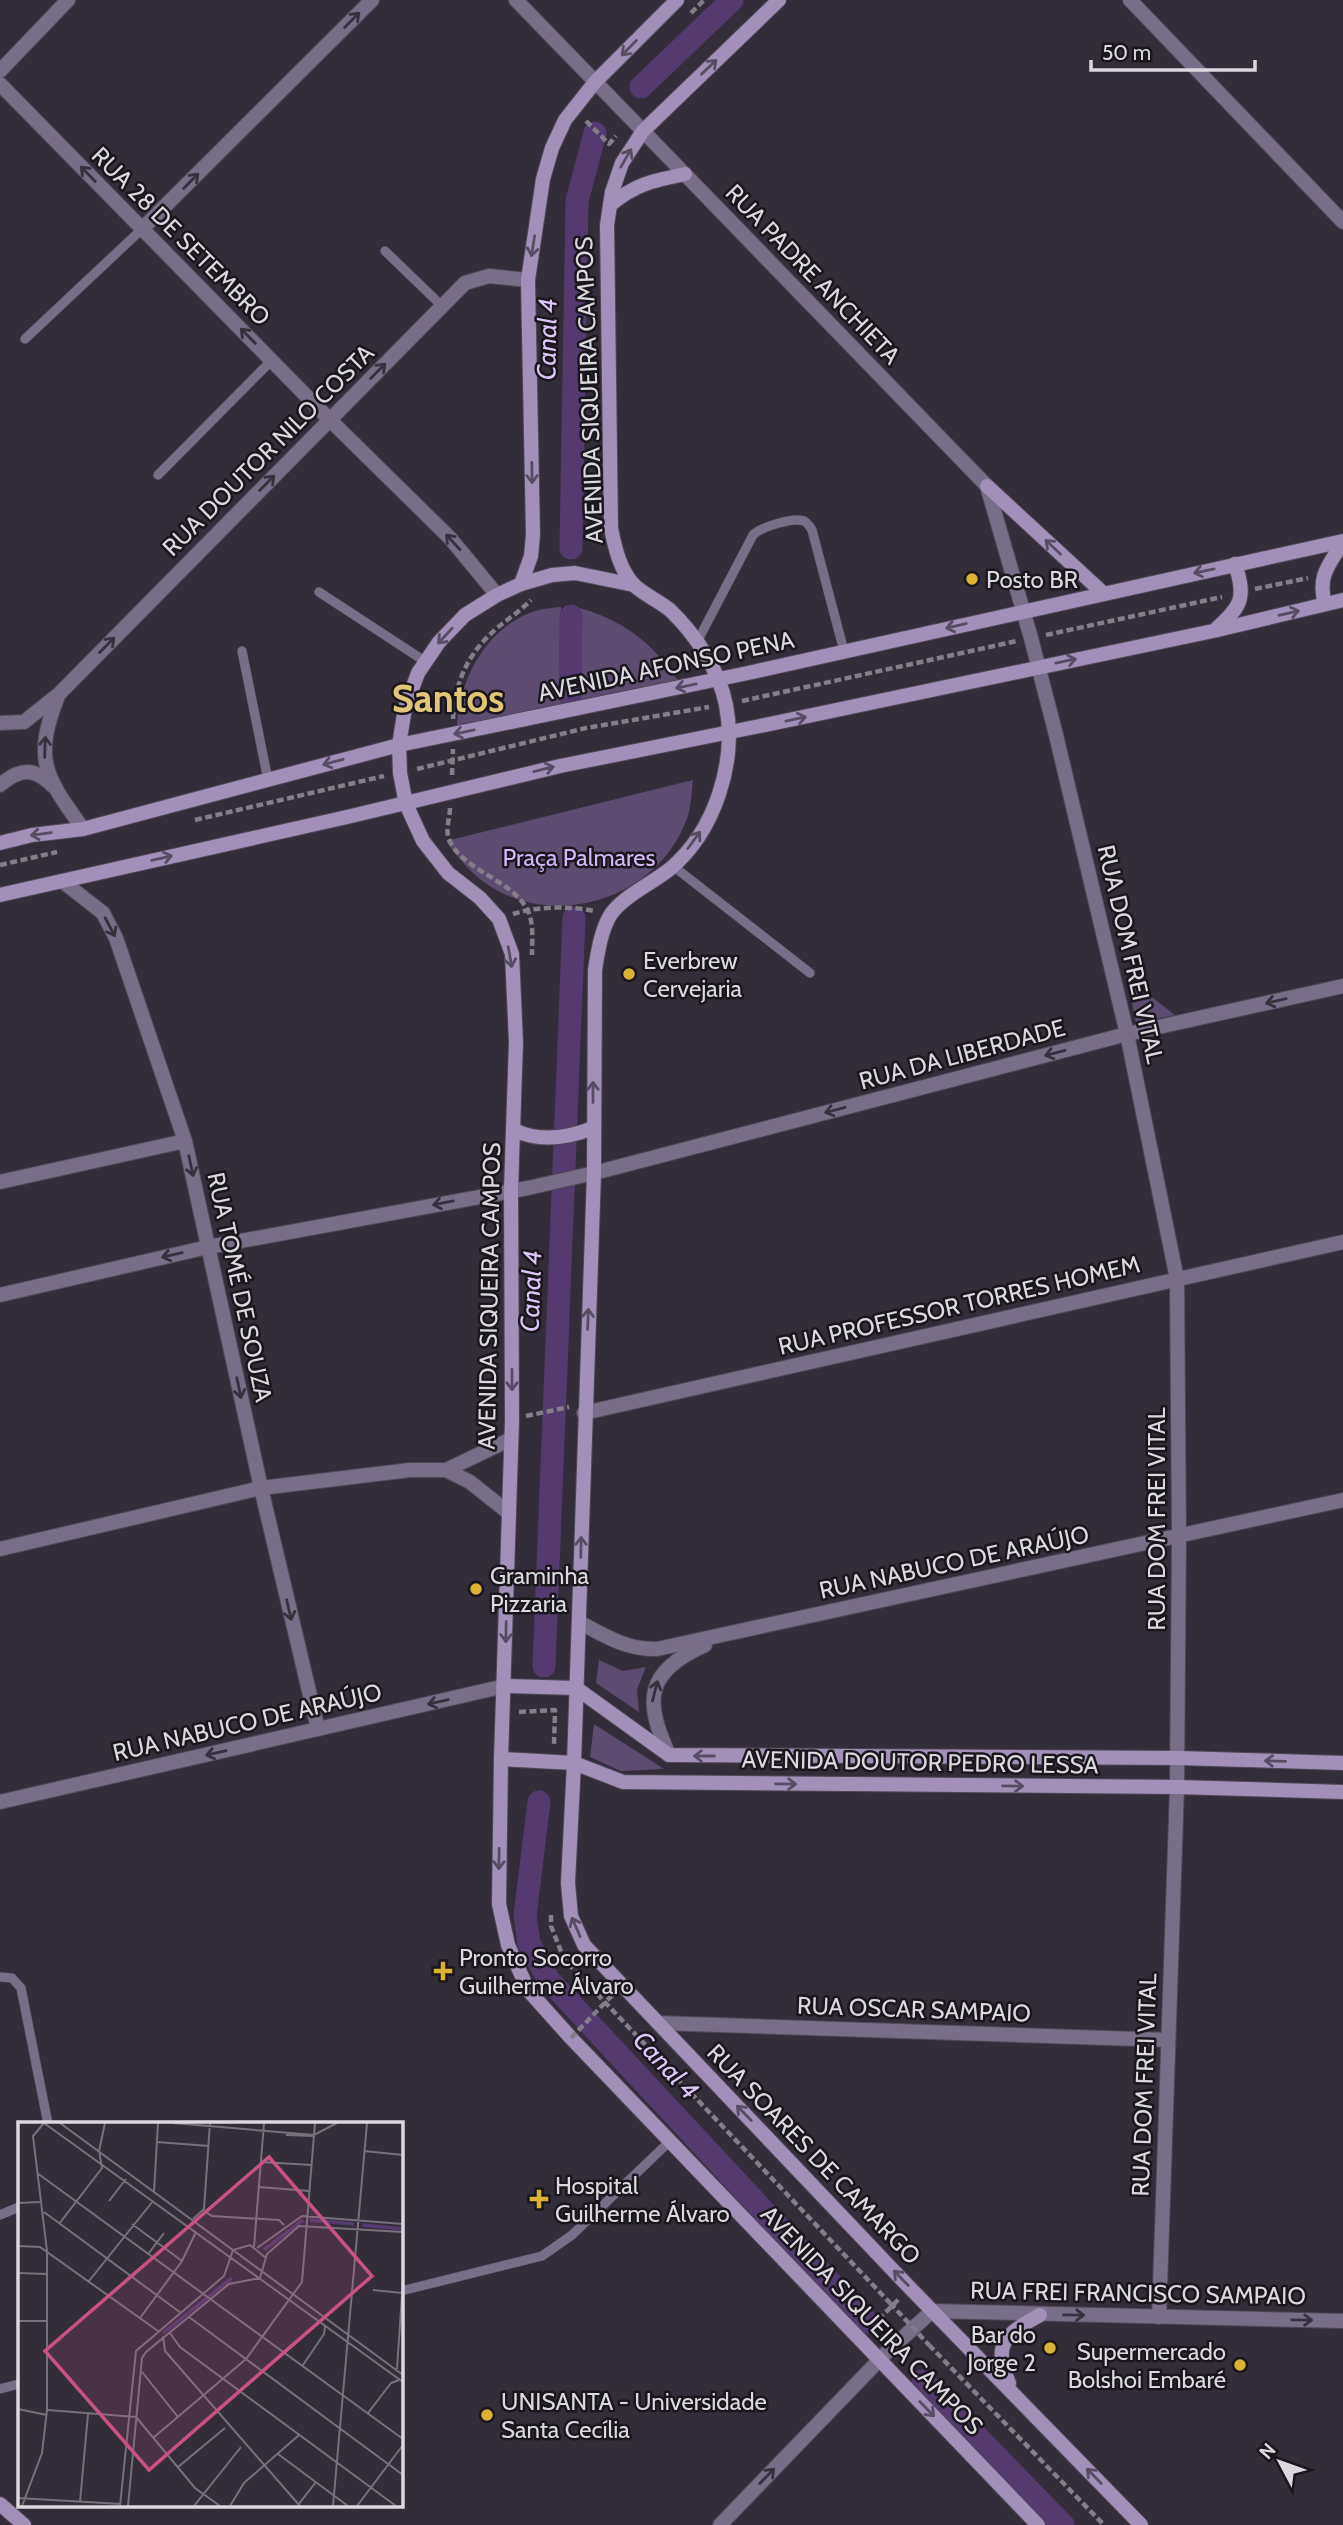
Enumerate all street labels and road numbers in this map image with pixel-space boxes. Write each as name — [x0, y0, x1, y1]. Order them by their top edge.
street label: RUA 28 DE SETEMBRO — [86, 141, 276, 331]
street label: RUA PADRE ANCHIETA — [720, 178, 907, 370]
street label: AVENIDA SIQUEIRA CAMPOS — [569, 236, 609, 544]
street label: RUA DOUTOR NILO COSTA — [156, 338, 380, 562]
street label: AVENIDA AFONSO PENA — [535, 625, 797, 707]
street label: RUA DOM FREI VITAL — [1092, 842, 1170, 1066]
street label: RUA DA LIBERDADE — [856, 1013, 1068, 1095]
street label: AVENIDA SIQUEIRA CAMPOS — [472, 1142, 506, 1450]
street label: RUA TOMÉ DE SOUZA — [201, 1169, 279, 1405]
street label: RUA PROFESSOR TORRES HOMEM — [775, 1249, 1143, 1361]
street label: RUA DOM FREI VITAL — [1142, 1407, 1171, 1631]
street label: RUA NABUCO DE ARAÚJO — [816, 1519, 1092, 1605]
street label: RUA NABUCO DE ARAÚJO — [110, 1677, 384, 1767]
street label: AVENIDA DOUTOR PEDRO LESSA — [741, 1744, 1099, 1780]
street label: RUA DOM FREI VITAL — [1126, 1973, 1162, 2197]
street label: RUA OSCAR SAMPAIO — [797, 1990, 1031, 2028]
street label: RUA SOARES DE CAMARGO — [701, 2038, 927, 2270]
street label: AVENIDA SIQUEIRA CAMPOS — [755, 2199, 989, 2441]
street label: RUA FREI FRANCISCO SAMPAIO — [970, 2276, 1306, 2310]

